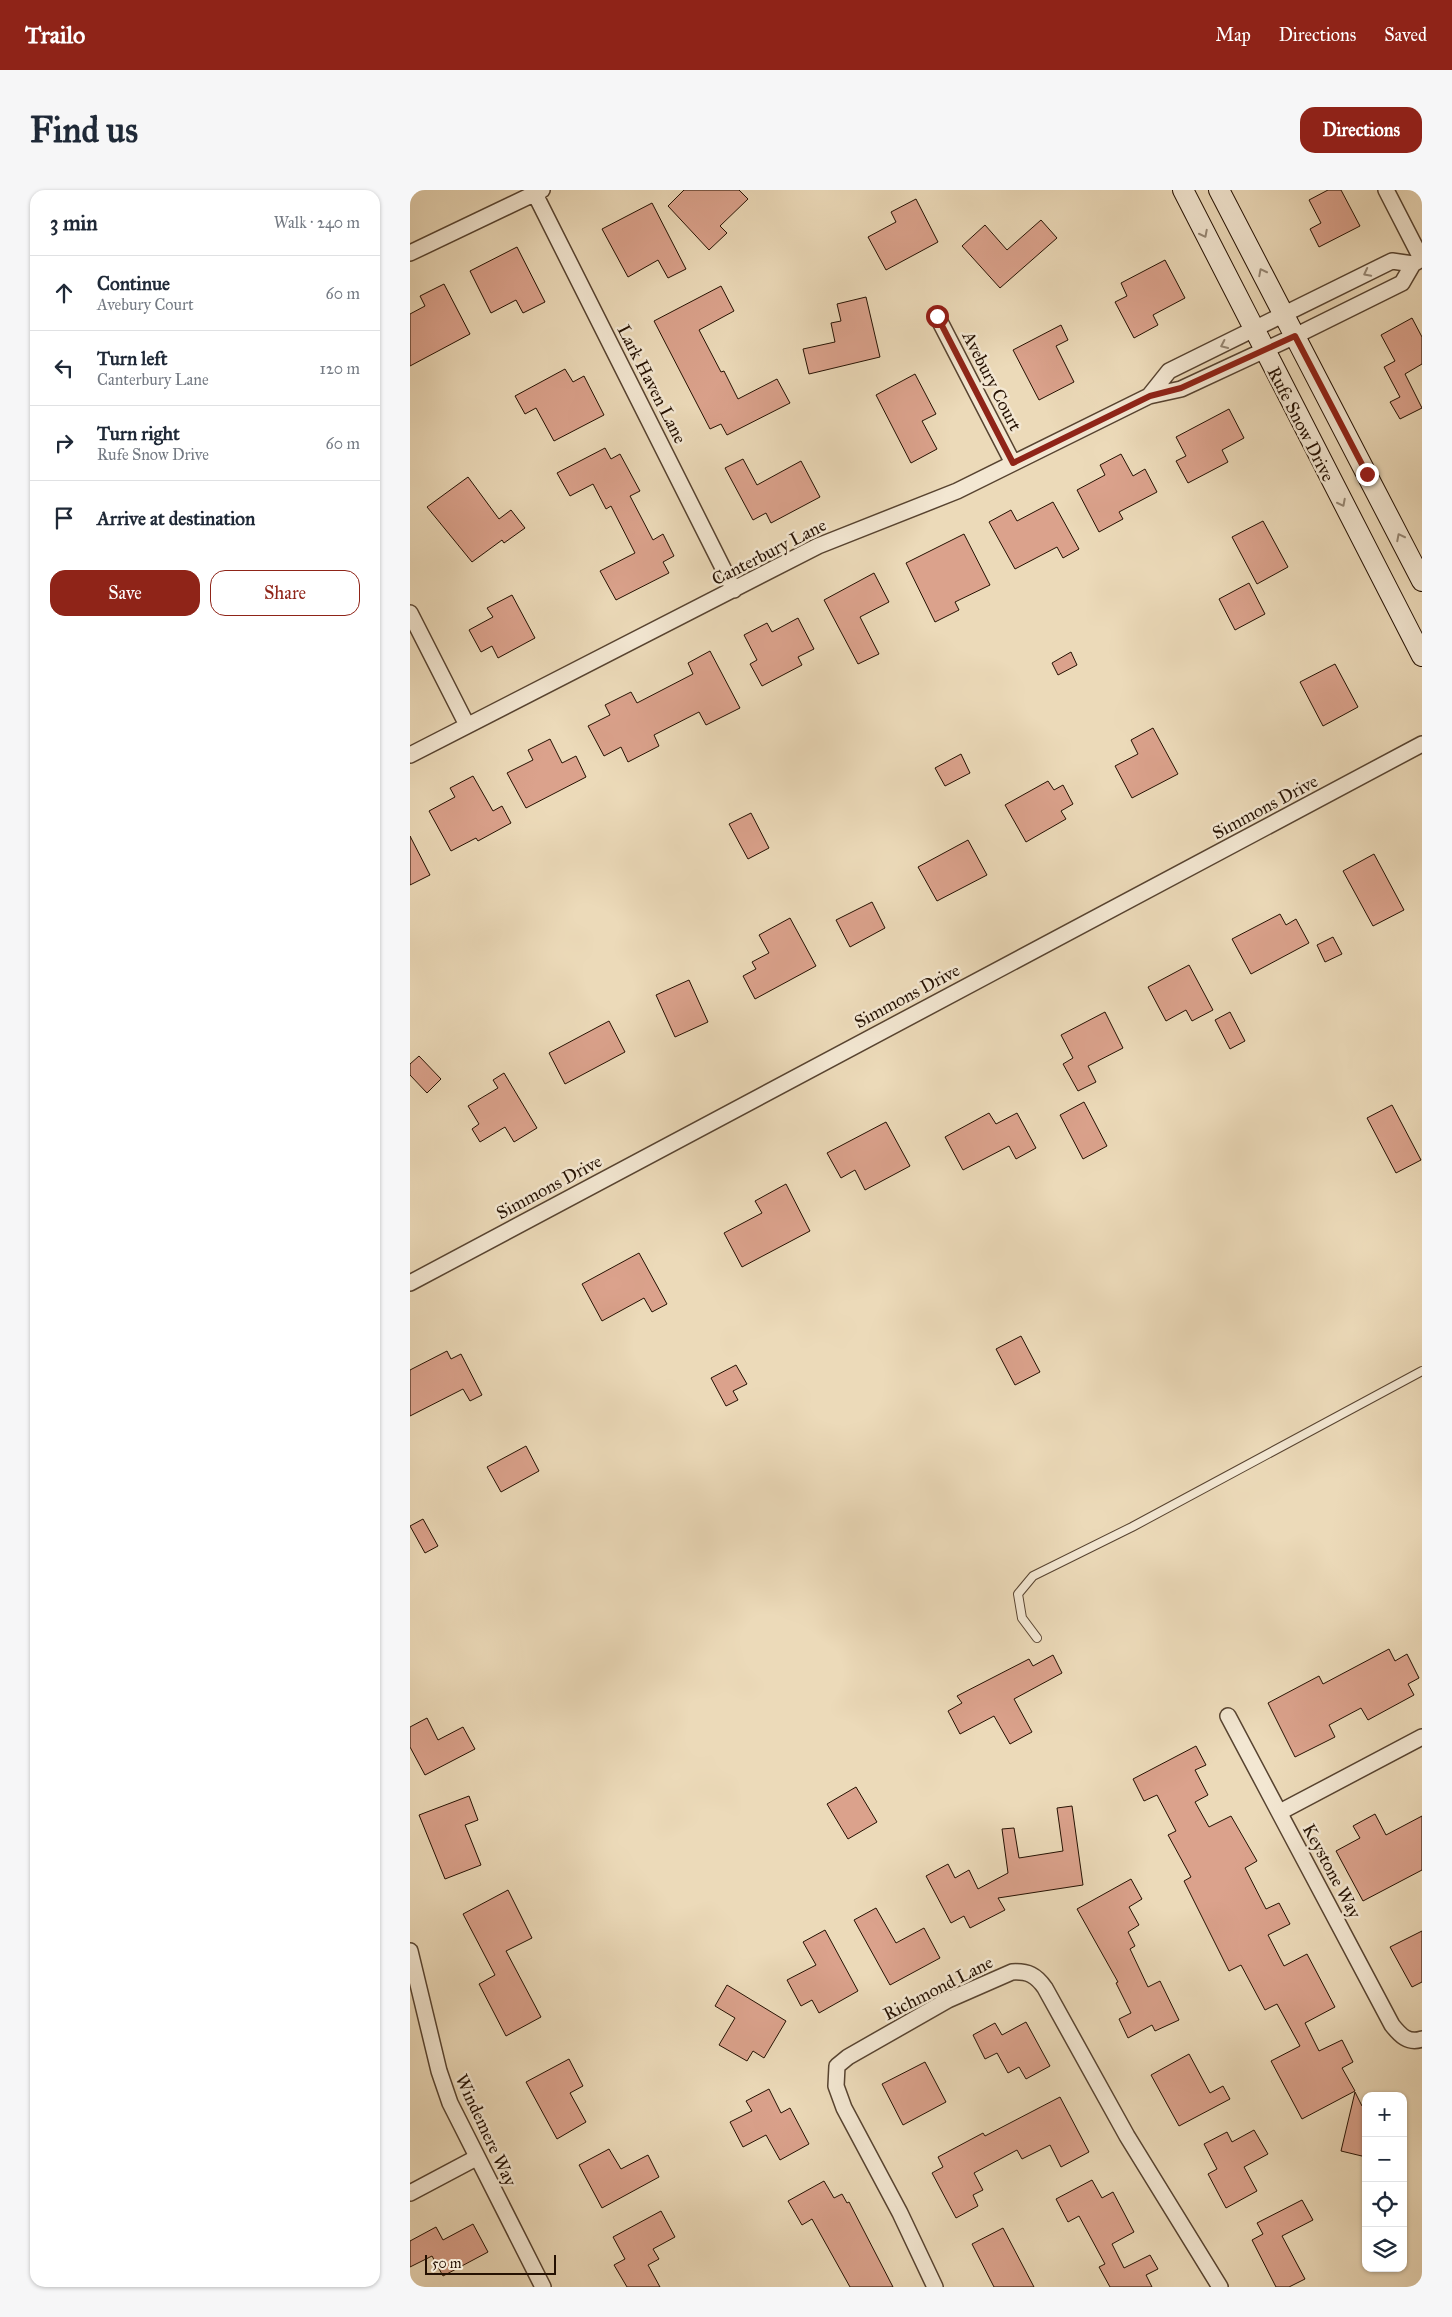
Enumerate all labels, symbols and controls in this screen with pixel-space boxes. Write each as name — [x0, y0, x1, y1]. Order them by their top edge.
text: Trailo — [25, 20, 85, 50]
text: Map — [1215, 24, 1251, 46]
text: Directions — [1279, 24, 1356, 46]
text: Saved — [1384, 24, 1427, 46]
button: Directions — [1300, 107, 1422, 153]
text: Find us — [30, 109, 138, 152]
text: 3 min — [50, 210, 98, 236]
text: Walk · 240 m — [274, 213, 360, 232]
one-way arrow — [1198, 228, 1208, 237]
one-way arrow — [1363, 267, 1372, 277]
one-way arrow — [1258, 268, 1268, 277]
text: Continue — [97, 272, 170, 295]
icon: ahead — [50, 279, 78, 307]
text: 60 m — [326, 284, 360, 303]
text: Avebury Court — [97, 295, 194, 314]
route start — [926, 305, 949, 328]
street label: Lark Haven Lane — [613, 321, 691, 447]
street label: Avebury Court — [957, 327, 1027, 435]
one-way arrow — [1220, 338, 1229, 349]
text: Turn left — [97, 347, 167, 370]
icon: left — [50, 354, 78, 382]
text: 120 m — [320, 359, 360, 378]
street label: Rufe Snow Drive — [1263, 363, 1339, 485]
text: Canterbury Lane — [97, 370, 209, 389]
text: Turn right — [97, 422, 180, 445]
icon: right — [50, 429, 78, 457]
text: 60 m — [326, 434, 360, 453]
text: Rufe Snow Drive — [97, 445, 209, 464]
route end — [1356, 463, 1379, 486]
one-way arrow — [1336, 497, 1346, 506]
icon: arrive — [50, 504, 78, 532]
text: Arrive at destination — [97, 507, 255, 530]
street label: Canterbury Lane — [708, 514, 830, 590]
one-way arrow — [1396, 534, 1406, 543]
button: Save — [50, 570, 200, 616]
button: Share — [210, 570, 360, 616]
street label: Simmons Drive — [1208, 770, 1322, 844]
street label: Simmons Drive — [850, 959, 964, 1033]
street label: Simmons Drive — [492, 1150, 606, 1224]
street label: Keystone Way — [1298, 1820, 1366, 1922]
street label: Richmond Lane — [879, 1951, 997, 2025]
street label: Windemere Way — [450, 2071, 522, 2190]
map controls — [1362, 2092, 1407, 2272]
button: + — [1362, 2092, 1407, 2137]
button: − — [1362, 2137, 1407, 2182]
button: locate — [1362, 2182, 1407, 2227]
button: layers — [1362, 2227, 1407, 2272]
scale bar — [425, 2252, 556, 2275]
text: 50 m — [432, 2255, 461, 2272]

